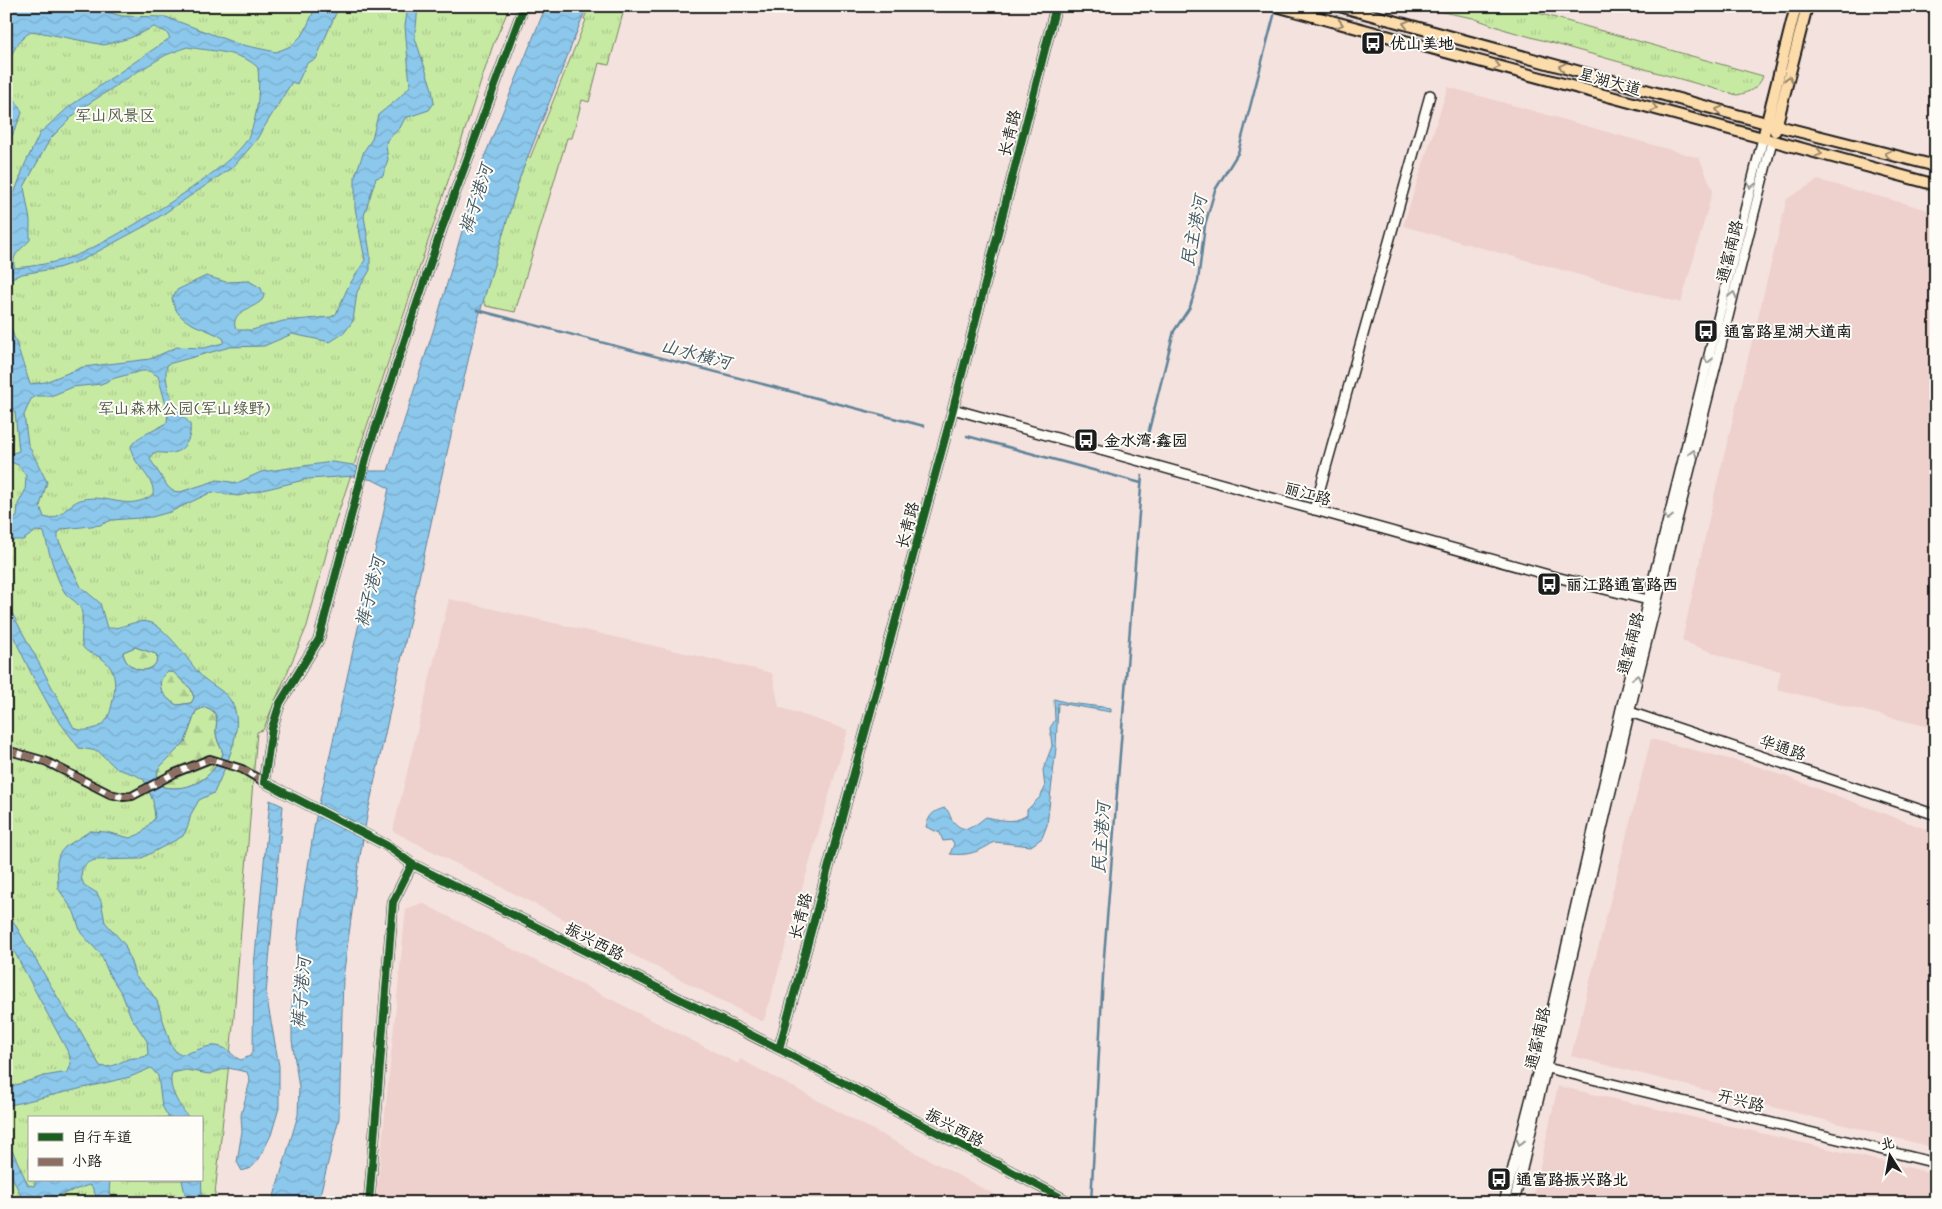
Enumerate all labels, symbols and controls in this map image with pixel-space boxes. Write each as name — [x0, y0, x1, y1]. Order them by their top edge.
one-way arrow — [1335, 18, 1343, 28]
one-way arrow — [1401, 19, 1410, 30]
bus stop icon: 优山美地 — [1360, 30, 1386, 56]
place label: 优山美地 — [1390, 34, 1454, 55]
one-way arrow — [1492, 60, 1501, 71]
one-way arrow — [1559, 62, 1567, 72]
street label: 星湖大道 — [1576, 64, 1643, 101]
one-way arrow — [1783, 75, 1794, 84]
one-way arrow — [1649, 103, 1657, 113]
park label: 军山风景区 — [75, 106, 155, 127]
one-way arrow — [1715, 106, 1723, 116]
street label: 长青路 — [994, 108, 1026, 159]
one-way arrow — [1815, 147, 1824, 158]
one-way arrow — [1884, 149, 1893, 160]
water label: 裤子港河 — [454, 159, 500, 237]
one-way arrow — [1746, 181, 1757, 190]
water label: 民主港河 — [1176, 191, 1214, 269]
street label: 通富南路 — [1713, 218, 1748, 285]
one-way arrow — [1727, 291, 1738, 300]
bus stop icon: 通富路星湖大道南 — [1693, 318, 1719, 344]
place label: 通富路星湖大道南 — [1724, 322, 1852, 343]
water label: 山水横河 — [658, 334, 737, 377]
one-way arrow — [1703, 355, 1714, 364]
park label: 军山森林公园(军山绿野) — [98, 399, 271, 420]
bus stop icon: 金水湾·鑫园 — [1073, 427, 1099, 453]
place label: 金水湾·鑫园 — [1104, 431, 1188, 452]
one-way arrow — [1688, 450, 1698, 458]
street label: 丽江路 — [1282, 478, 1334, 511]
street label: 长青路 — [892, 499, 925, 551]
one-way arrow — [1663, 513, 1674, 522]
water label: 裤子港河 — [351, 551, 392, 630]
bus stop icon: 丽江路通富路西 — [1536, 571, 1562, 597]
place label: 丽江路通富路西 — [1566, 575, 1678, 596]
street label: 通富南路 — [1614, 610, 1649, 677]
one-way arrow — [1631, 674, 1642, 683]
street label: 华通路 — [1756, 731, 1809, 766]
water label: 民主港河 — [1088, 798, 1117, 875]
street label: 长青路 — [785, 890, 818, 942]
street label: 振兴西路 — [561, 918, 628, 966]
water label: 裤子港河 — [287, 953, 317, 1030]
street label: 通富南路 — [1521, 1005, 1556, 1072]
street label: 开兴路 — [1715, 1085, 1766, 1117]
street label: 振兴西路 — [921, 1104, 987, 1153]
legend — [28, 1116, 202, 1182]
text: 自行车道 — [72, 1128, 132, 1148]
north arrow — [1864, 1132, 1914, 1182]
text: 北 — [1879, 1134, 1896, 1154]
one-way arrow — [1515, 1137, 1525, 1145]
text: 小路 — [72, 1152, 102, 1172]
bus stop icon: 通富路振兴路北 — [1486, 1166, 1512, 1192]
place label: 通富路振兴路北 — [1516, 1170, 1628, 1191]

